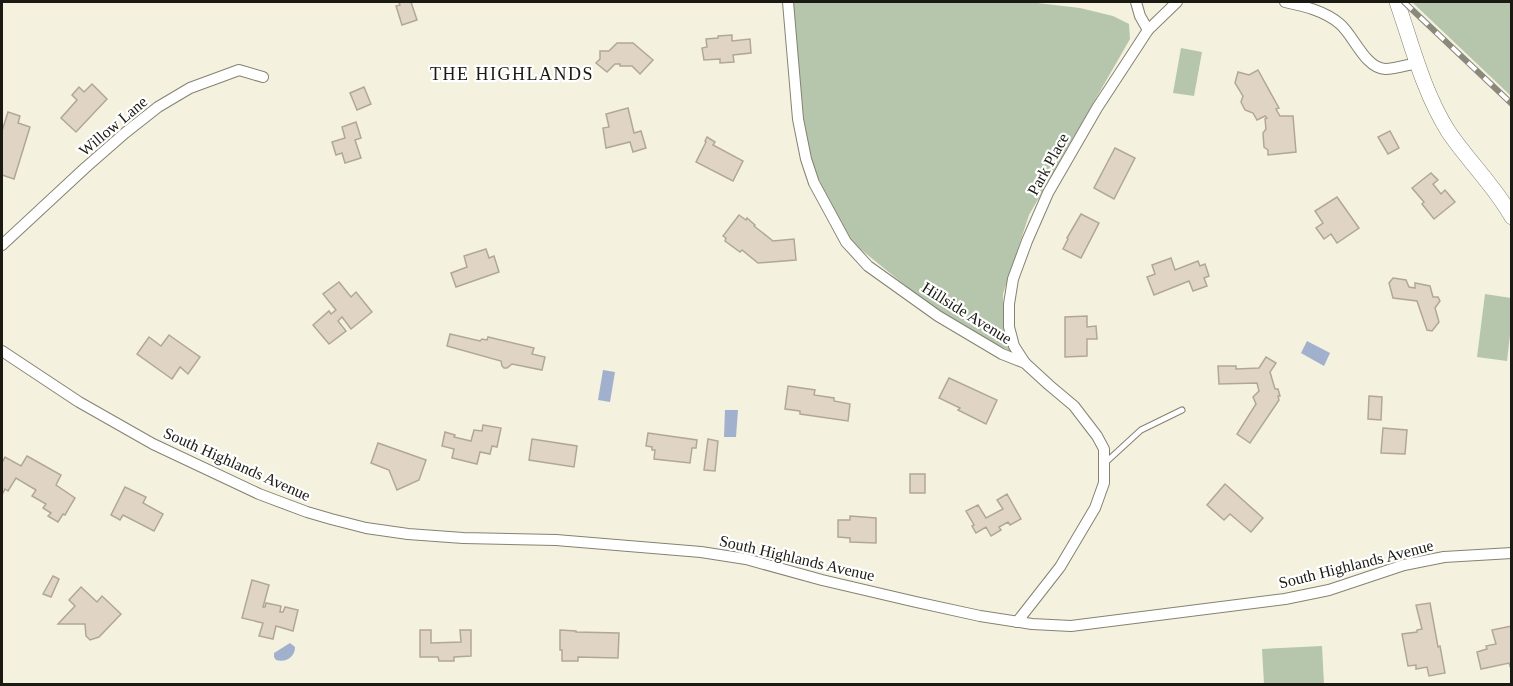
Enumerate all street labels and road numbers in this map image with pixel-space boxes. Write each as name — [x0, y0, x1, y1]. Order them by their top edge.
street label: Willow Lane — [76, 93, 150, 159]
street label: Park Place — [1024, 130, 1072, 198]
street label: Hillside Avenue — [919, 279, 1015, 347]
street label: South Highlands Avenue — [161, 424, 313, 505]
street label: South Highlands Avenue — [717, 532, 876, 585]
street label: South Highlands Avenue — [1277, 537, 1435, 592]

